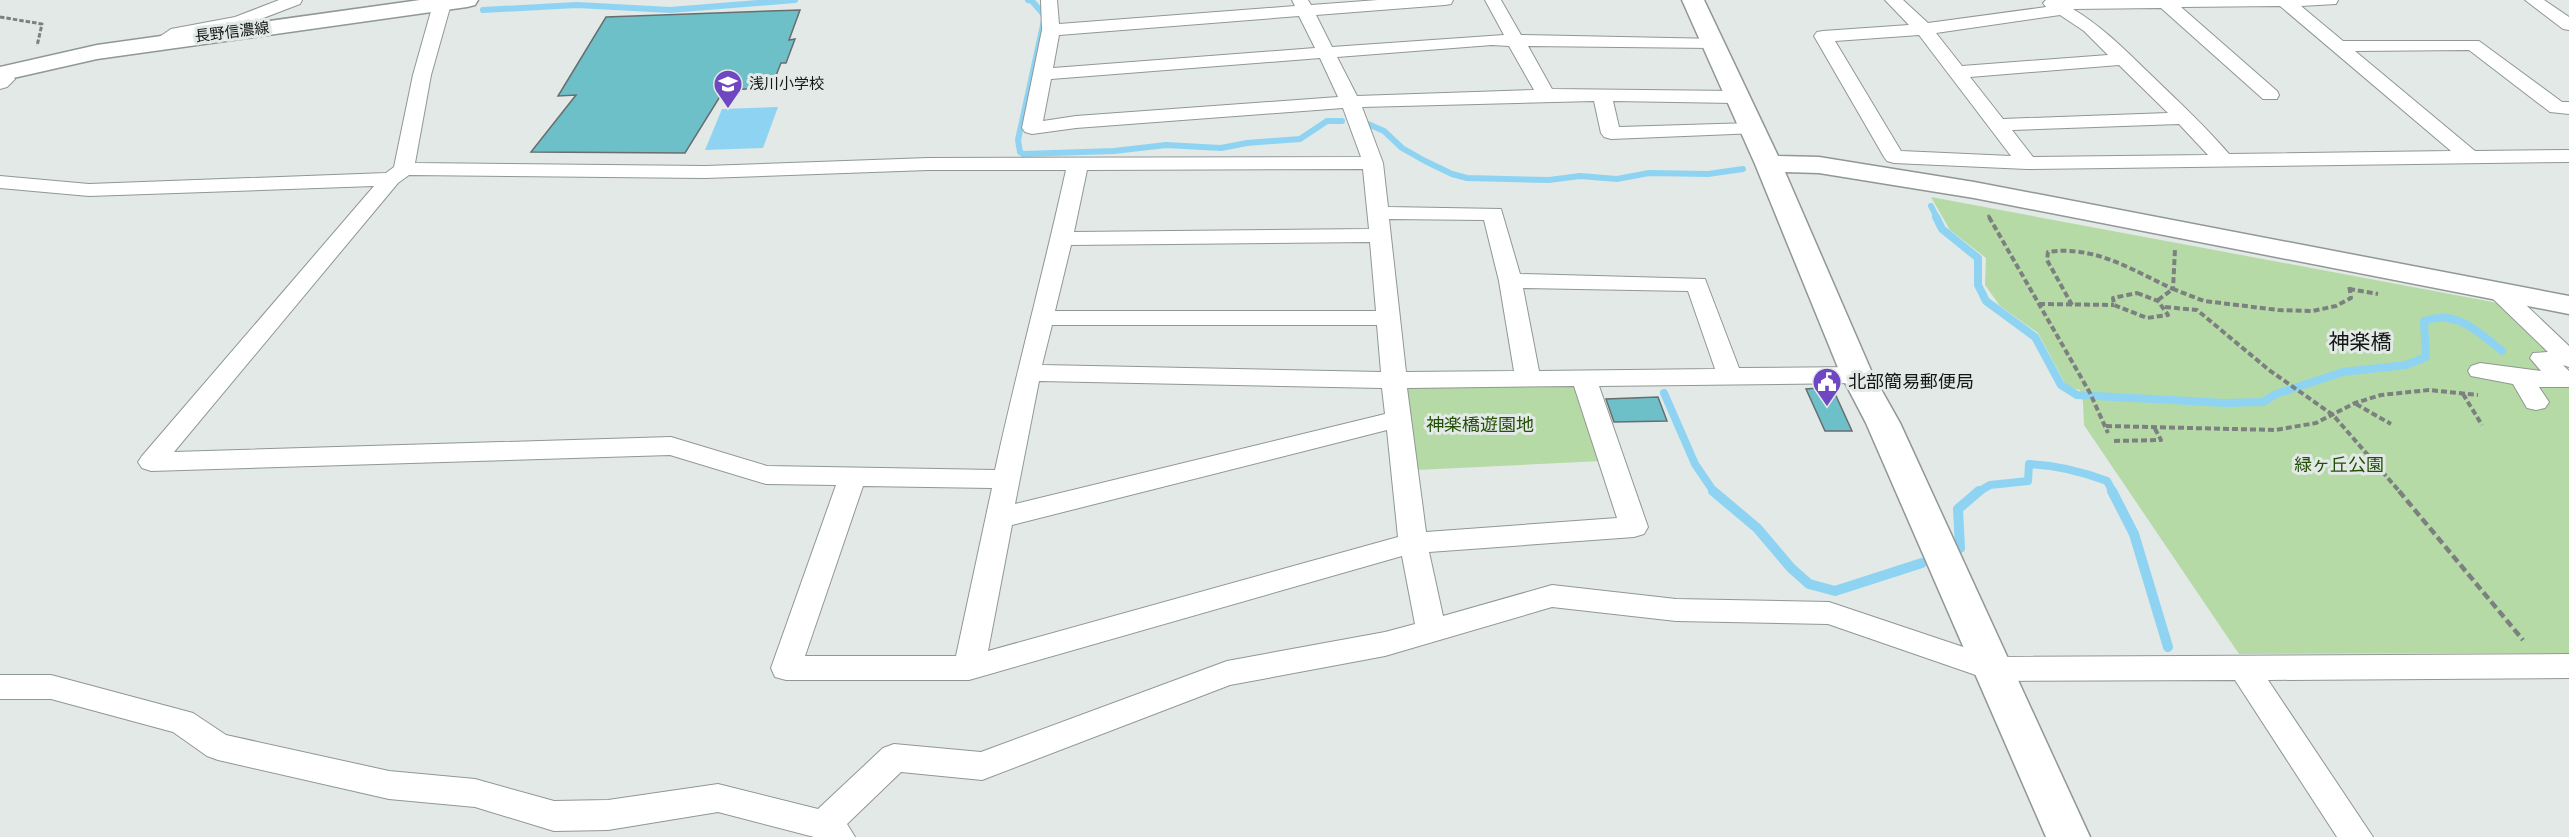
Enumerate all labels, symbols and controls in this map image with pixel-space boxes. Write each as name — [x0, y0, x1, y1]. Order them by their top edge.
street label: 長野信濃線 — [194, 18, 270, 46]
school or university icon: 浅川小学校 — [712, 68, 744, 110]
place label: 浅川小学校 — [749, 74, 824, 93]
district label: 神楽橋 — [2329, 329, 2392, 354]
public building icon: 北部簡易郵便局 — [1811, 366, 1843, 408]
place label: 北部簡易郵便局 — [1848, 371, 1974, 392]
park label: 神楽橋遊園地 — [1426, 414, 1534, 435]
park label: 緑ヶ丘公園 — [2294, 454, 2384, 475]

